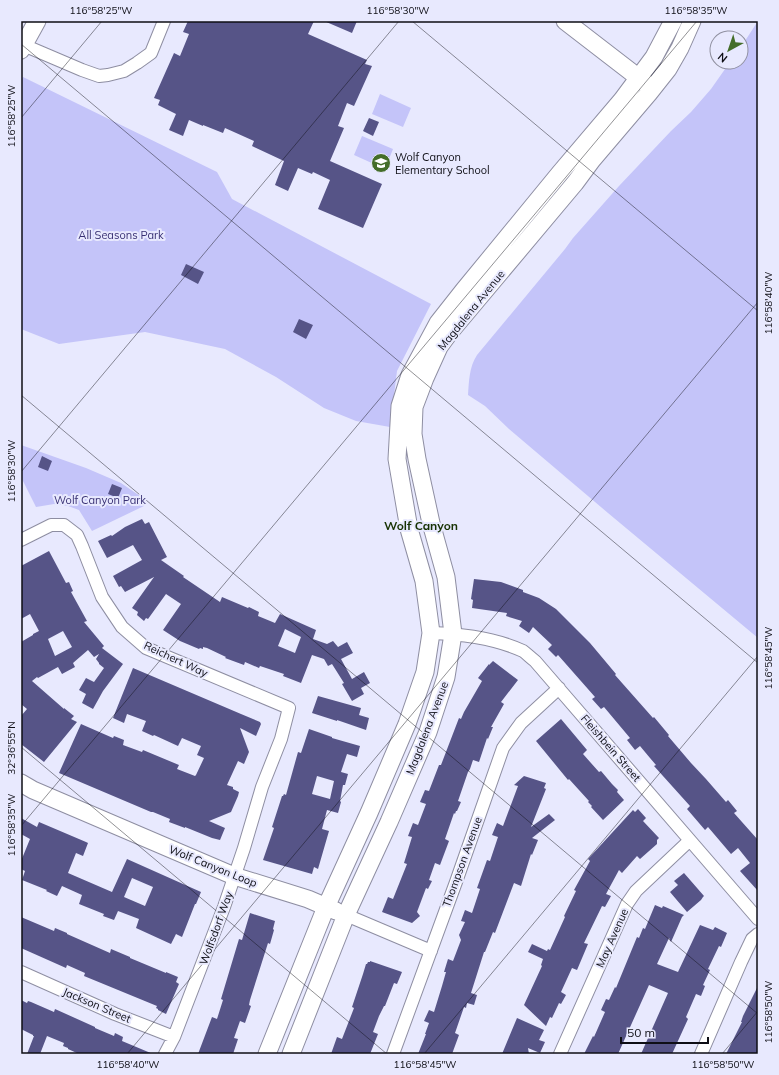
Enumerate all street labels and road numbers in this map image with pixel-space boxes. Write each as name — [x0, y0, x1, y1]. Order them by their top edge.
street label: Magdalena Avenue — [434, 267, 508, 353]
street label: Reichert Way — [142, 638, 210, 680]
street label: Magdalena Avenue — [403, 679, 451, 777]
street label: Fleishbein Street — [578, 712, 644, 784]
street label: Thompson Avenue — [439, 815, 485, 909]
street label: Wolf Canyon Loop — [167, 842, 260, 890]
street label: Wolfsdorf Way — [196, 889, 236, 967]
street label: May Avenue — [593, 906, 631, 970]
street label: Jackson Street — [61, 984, 133, 1026]

